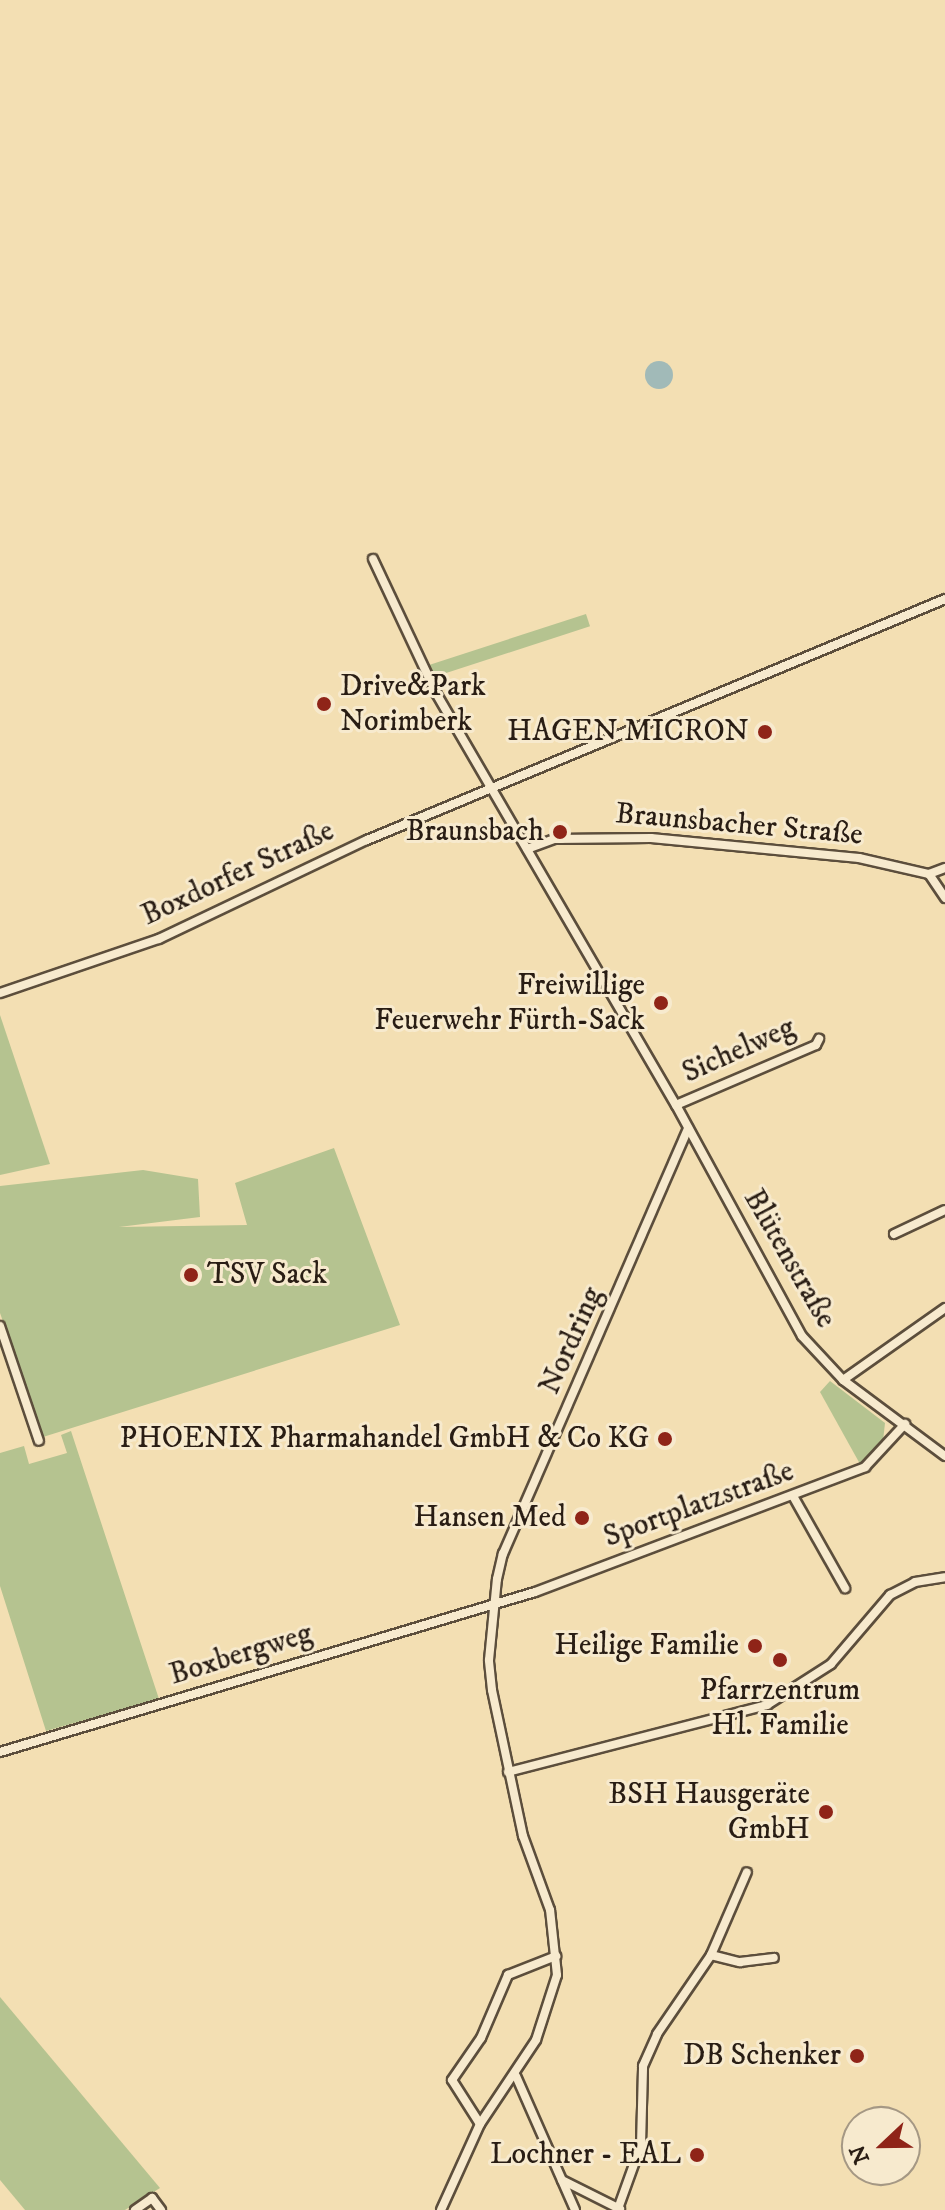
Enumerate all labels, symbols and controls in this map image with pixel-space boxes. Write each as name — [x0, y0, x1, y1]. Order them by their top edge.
place label: Drive&Park Norimberk — [340, 669, 486, 740]
marker: Drive&Park Norimberk — [315, 695, 333, 713]
place label: HAGEN MICRON — [507, 714, 749, 750]
marker: HAGEN MICRON — [756, 723, 774, 741]
street label: Braunsbacher Straße — [614, 796, 864, 854]
street label: Boxdorfer Straße — [136, 814, 340, 934]
place label: Braunsbach — [406, 814, 544, 850]
marker: Braunsbach — [551, 823, 569, 841]
place label: Freiwillige Feuerwehr Fürth-Sack — [374, 968, 645, 1038]
marker: Freiwillige Feuerwehr Fürth-Sack — [652, 994, 670, 1012]
street label: Sichelweg — [677, 1010, 801, 1092]
street label: Blütenstraße — [735, 1183, 843, 1335]
place label: TSV Sack — [207, 1257, 327, 1293]
marker: TSV Sack — [182, 1266, 200, 1284]
street label: Nordring — [532, 1282, 612, 1400]
place label: PHOENIX Pharmahandel GmbH & Co KG — [120, 1421, 649, 1457]
marker: PHOENIX Pharmahandel GmbH & Co KG — [656, 1430, 674, 1448]
street label: Sportplatzstraße — [599, 1454, 799, 1556]
place label: Hansen Med — [413, 1500, 566, 1536]
marker: Hansen Med — [573, 1509, 591, 1527]
street label: Boxbergweg — [165, 1616, 317, 1694]
place label: Heilige Familie — [554, 1628, 739, 1664]
marker: Heilige Familie — [746, 1637, 764, 1655]
marker: Pfarrzentrum Hl. Familie — [771, 1651, 789, 1669]
place label: Pfarrzentrum Hl. Familie — [700, 1673, 860, 1744]
place label: BSH Hausgeräte GmbH — [608, 1777, 810, 1848]
marker: BSH Hausgeräte GmbH — [817, 1803, 835, 1821]
place label: DB Schenker — [683, 2038, 841, 2074]
marker: DB Schenker — [848, 2047, 866, 2065]
north arrow — [841, 2106, 921, 2186]
place label: Lochner - EAL — [490, 2137, 681, 2173]
text: N — [844, 2141, 876, 2168]
marker: Lochner - EAL — [688, 2146, 706, 2164]

